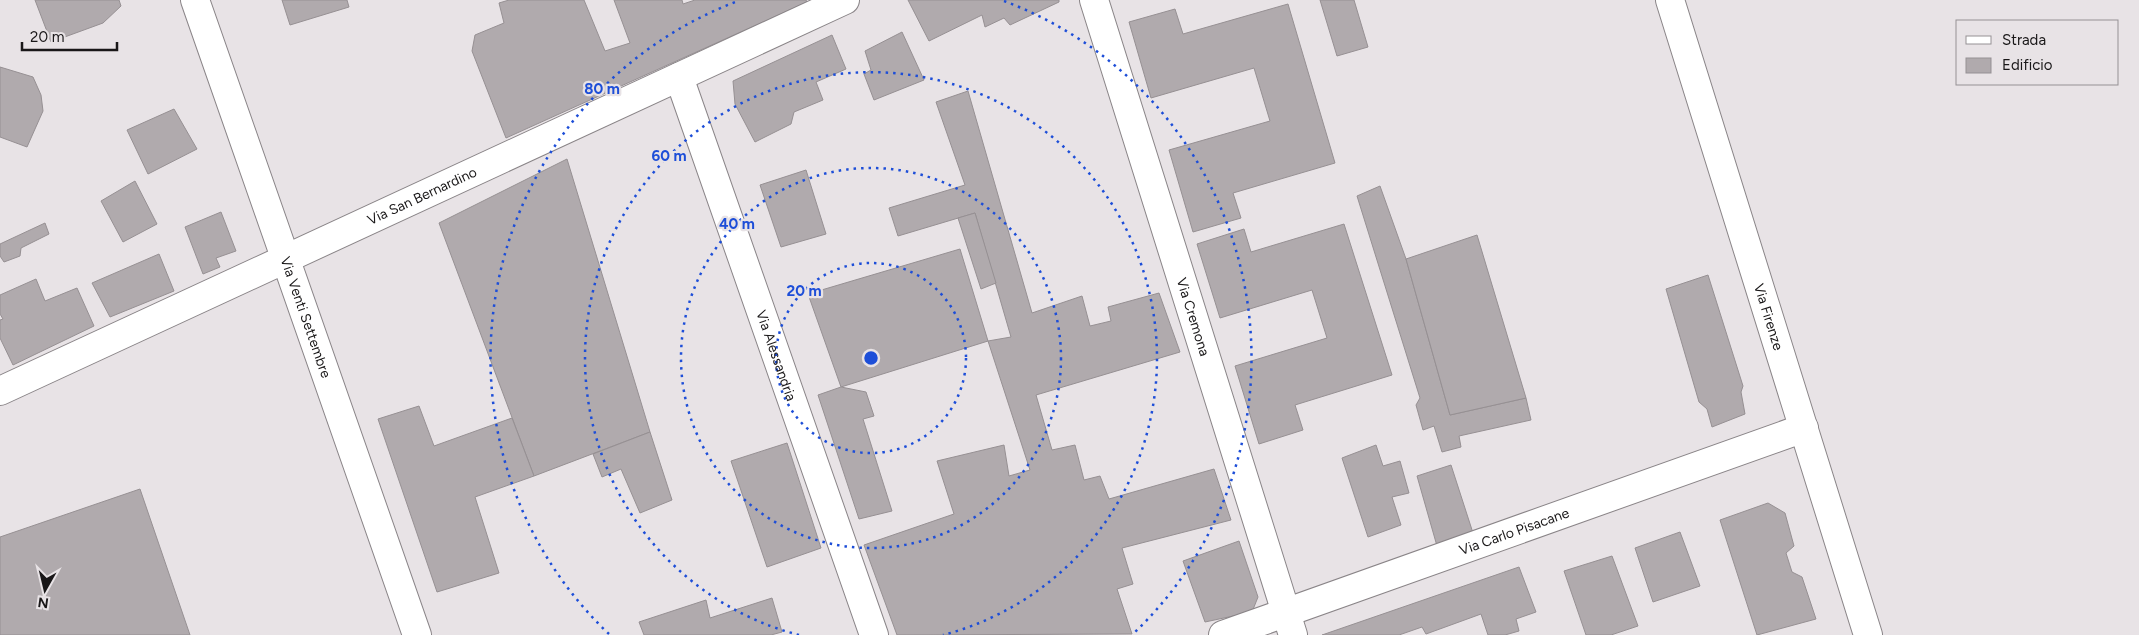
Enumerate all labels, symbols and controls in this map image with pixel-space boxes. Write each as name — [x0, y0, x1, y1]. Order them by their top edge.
scale bar — [22, 20, 118, 52]
legend — [1956, 20, 2119, 85]
text: 20 m — [30, 28, 64, 46]
text: Strada — [2002, 31, 2046, 49]
text: Edificio — [2002, 56, 2053, 74]
text: 80 m — [584, 80, 620, 98]
text: 60 m — [651, 147, 687, 165]
street label: Via San Bernardino — [365, 164, 480, 229]
text: 40 m — [719, 215, 755, 233]
street label: Via Venti Settembre — [276, 254, 335, 381]
street label: Via Cremona — [1173, 276, 1213, 358]
text: 20 m — [786, 282, 822, 300]
street label: Via Firenze — [1750, 282, 1787, 353]
street label: Via Alessandria — [752, 308, 800, 403]
centre of rings — [862, 349, 880, 367]
street label: Via Carlo Pisacane — [1457, 504, 1572, 559]
north arrow — [20, 565, 70, 615]
text: N — [37, 593, 50, 612]

